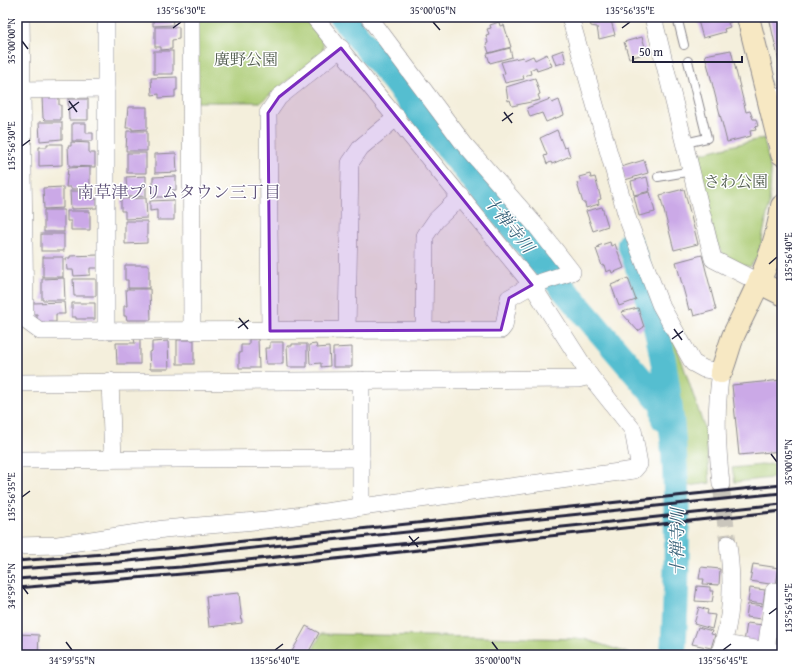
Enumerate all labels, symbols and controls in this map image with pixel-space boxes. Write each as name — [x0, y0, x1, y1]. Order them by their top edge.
text: 135°56'30"E — [156, 3, 206, 18]
text: 35°00'05"N — [410, 3, 456, 18]
text: 135°56'35"E — [605, 3, 655, 18]
text: 35°00'00"N — [4, 18, 19, 64]
scale bar — [633, 38, 742, 64]
text: 50 m — [639, 43, 663, 60]
park label: 廣野公園 — [214, 47, 278, 71]
text: 135°56'30"E — [4, 121, 19, 171]
park label: さわ公園 — [704, 169, 768, 193]
district label: 南草津プリムタウン三丁目 — [77, 179, 281, 204]
water label: 十禅寺川 — [478, 189, 542, 260]
text: 135°56'40"E — [781, 232, 796, 282]
text: 35°00'05"N — [781, 439, 796, 485]
text: 135°56'35"E — [4, 472, 19, 522]
water label: 十禅寺川 — [664, 506, 689, 576]
text: 34°59'55"N — [4, 563, 19, 609]
text: 135°56'45"E — [781, 583, 796, 633]
text: 34°59'55"N — [49, 653, 95, 668]
text: 135°56'40"E — [250, 653, 300, 668]
text: 35°00'00"N — [475, 653, 521, 668]
text: 135°56'45"E — [698, 653, 748, 668]

